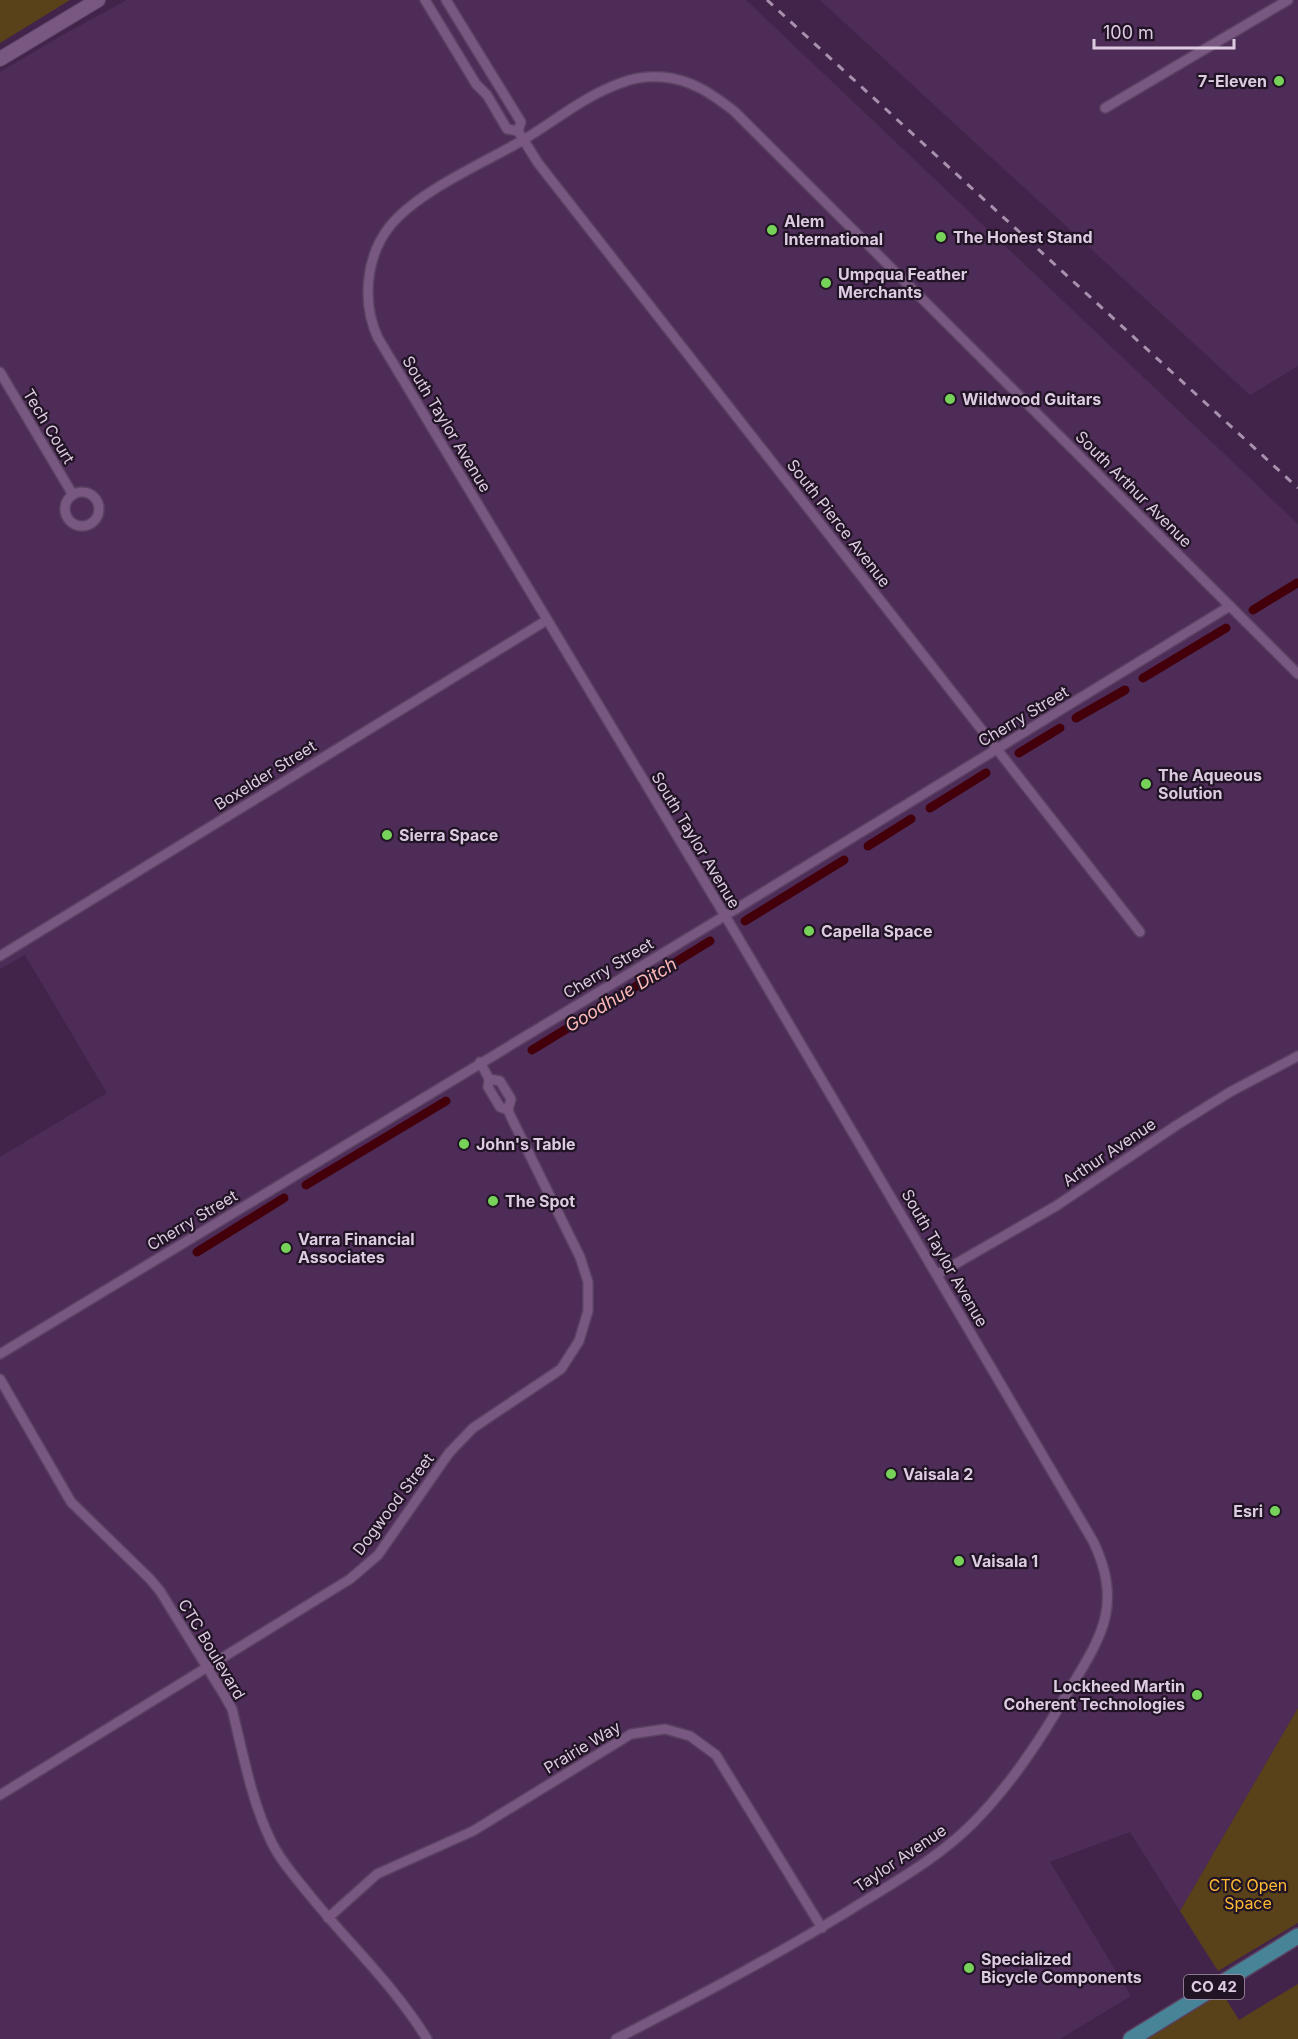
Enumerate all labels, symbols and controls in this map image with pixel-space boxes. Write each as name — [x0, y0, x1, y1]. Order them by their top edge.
scale bar — [1094, 12, 1234, 50]
text: 100 m — [1103, 22, 1154, 43]
place label: 7-Eleven — [1198, 71, 1267, 91]
marker: 7-Eleven — [1272, 74, 1286, 88]
place label: Alem International — [784, 211, 883, 249]
marker: Alem International — [765, 223, 779, 237]
place label: The Honest Stand — [953, 227, 1093, 247]
marker: The Honest Stand — [934, 230, 948, 244]
place label: Umpqua Feather Merchants — [838, 264, 968, 302]
marker: Umpqua Feather Merchants — [819, 276, 833, 290]
street label: South Taylor Avenue — [398, 352, 496, 496]
street label: Tech Court — [19, 385, 79, 467]
place label: Wildwood Guitars — [962, 389, 1101, 409]
marker: Wildwood Guitars — [943, 392, 957, 406]
street label: South Arthur Avenue — [1072, 427, 1196, 551]
street label: South Pierce Avenue — [783, 455, 895, 591]
street label: Cherry Street — [974, 681, 1072, 751]
street label: Boxelder Street — [210, 736, 320, 814]
place label: The Aqueous Solution — [1158, 765, 1262, 803]
street label: South Taylor Avenue — [647, 768, 745, 912]
marker: The Aqueous Solution — [1139, 777, 1153, 791]
place label: Sierra Space — [399, 825, 498, 845]
marker: Sierra Space — [380, 828, 394, 842]
place label: Capella Space — [821, 921, 932, 941]
marker: Capella Space — [802, 924, 816, 938]
street label: Cherry Street — [559, 933, 657, 1003]
water label: Goodhue Ditch — [561, 953, 680, 1036]
street label: Arthur Avenue — [1059, 1113, 1159, 1191]
place label: John's Table — [476, 1134, 576, 1154]
marker: John's Table — [457, 1137, 471, 1151]
street label: Cherry Street — [143, 1185, 241, 1255]
street label: South Taylor Avenue — [897, 1186, 993, 1330]
place label: The Spot — [505, 1191, 575, 1211]
marker: The Spot — [486, 1194, 500, 1208]
place label: Varra Financial Associates — [298, 1229, 415, 1267]
marker: Varra Financial Associates — [279, 1241, 293, 1255]
street label: Dogwood Street — [348, 1449, 438, 1559]
place label: Vaisala 2 — [903, 1464, 973, 1484]
marker: Vaisala 2 — [884, 1467, 898, 1481]
place label: Esri — [1233, 1501, 1263, 1521]
marker: Esri — [1268, 1504, 1282, 1518]
place label: Vaisala 1 — [971, 1551, 1038, 1571]
marker: Vaisala 1 — [952, 1554, 966, 1568]
street label: CTC Boulevard — [174, 1595, 250, 1703]
place label: Lockheed Martin Coherent Technologies — [1003, 1676, 1185, 1714]
marker: Lockheed Martin Coherent Technologies — [1190, 1688, 1204, 1702]
street label: Prairie Way — [540, 1716, 624, 1778]
street label: Taylor Avenue — [850, 1820, 950, 1896]
park label: CTC Open Space — [1209, 1875, 1287, 1913]
place label: Specialized Bicycle Components — [981, 1949, 1142, 1987]
marker: Specialized Bicycle Components — [962, 1961, 976, 1975]
road number: CO 42 — [1184, 1975, 1244, 1999]

